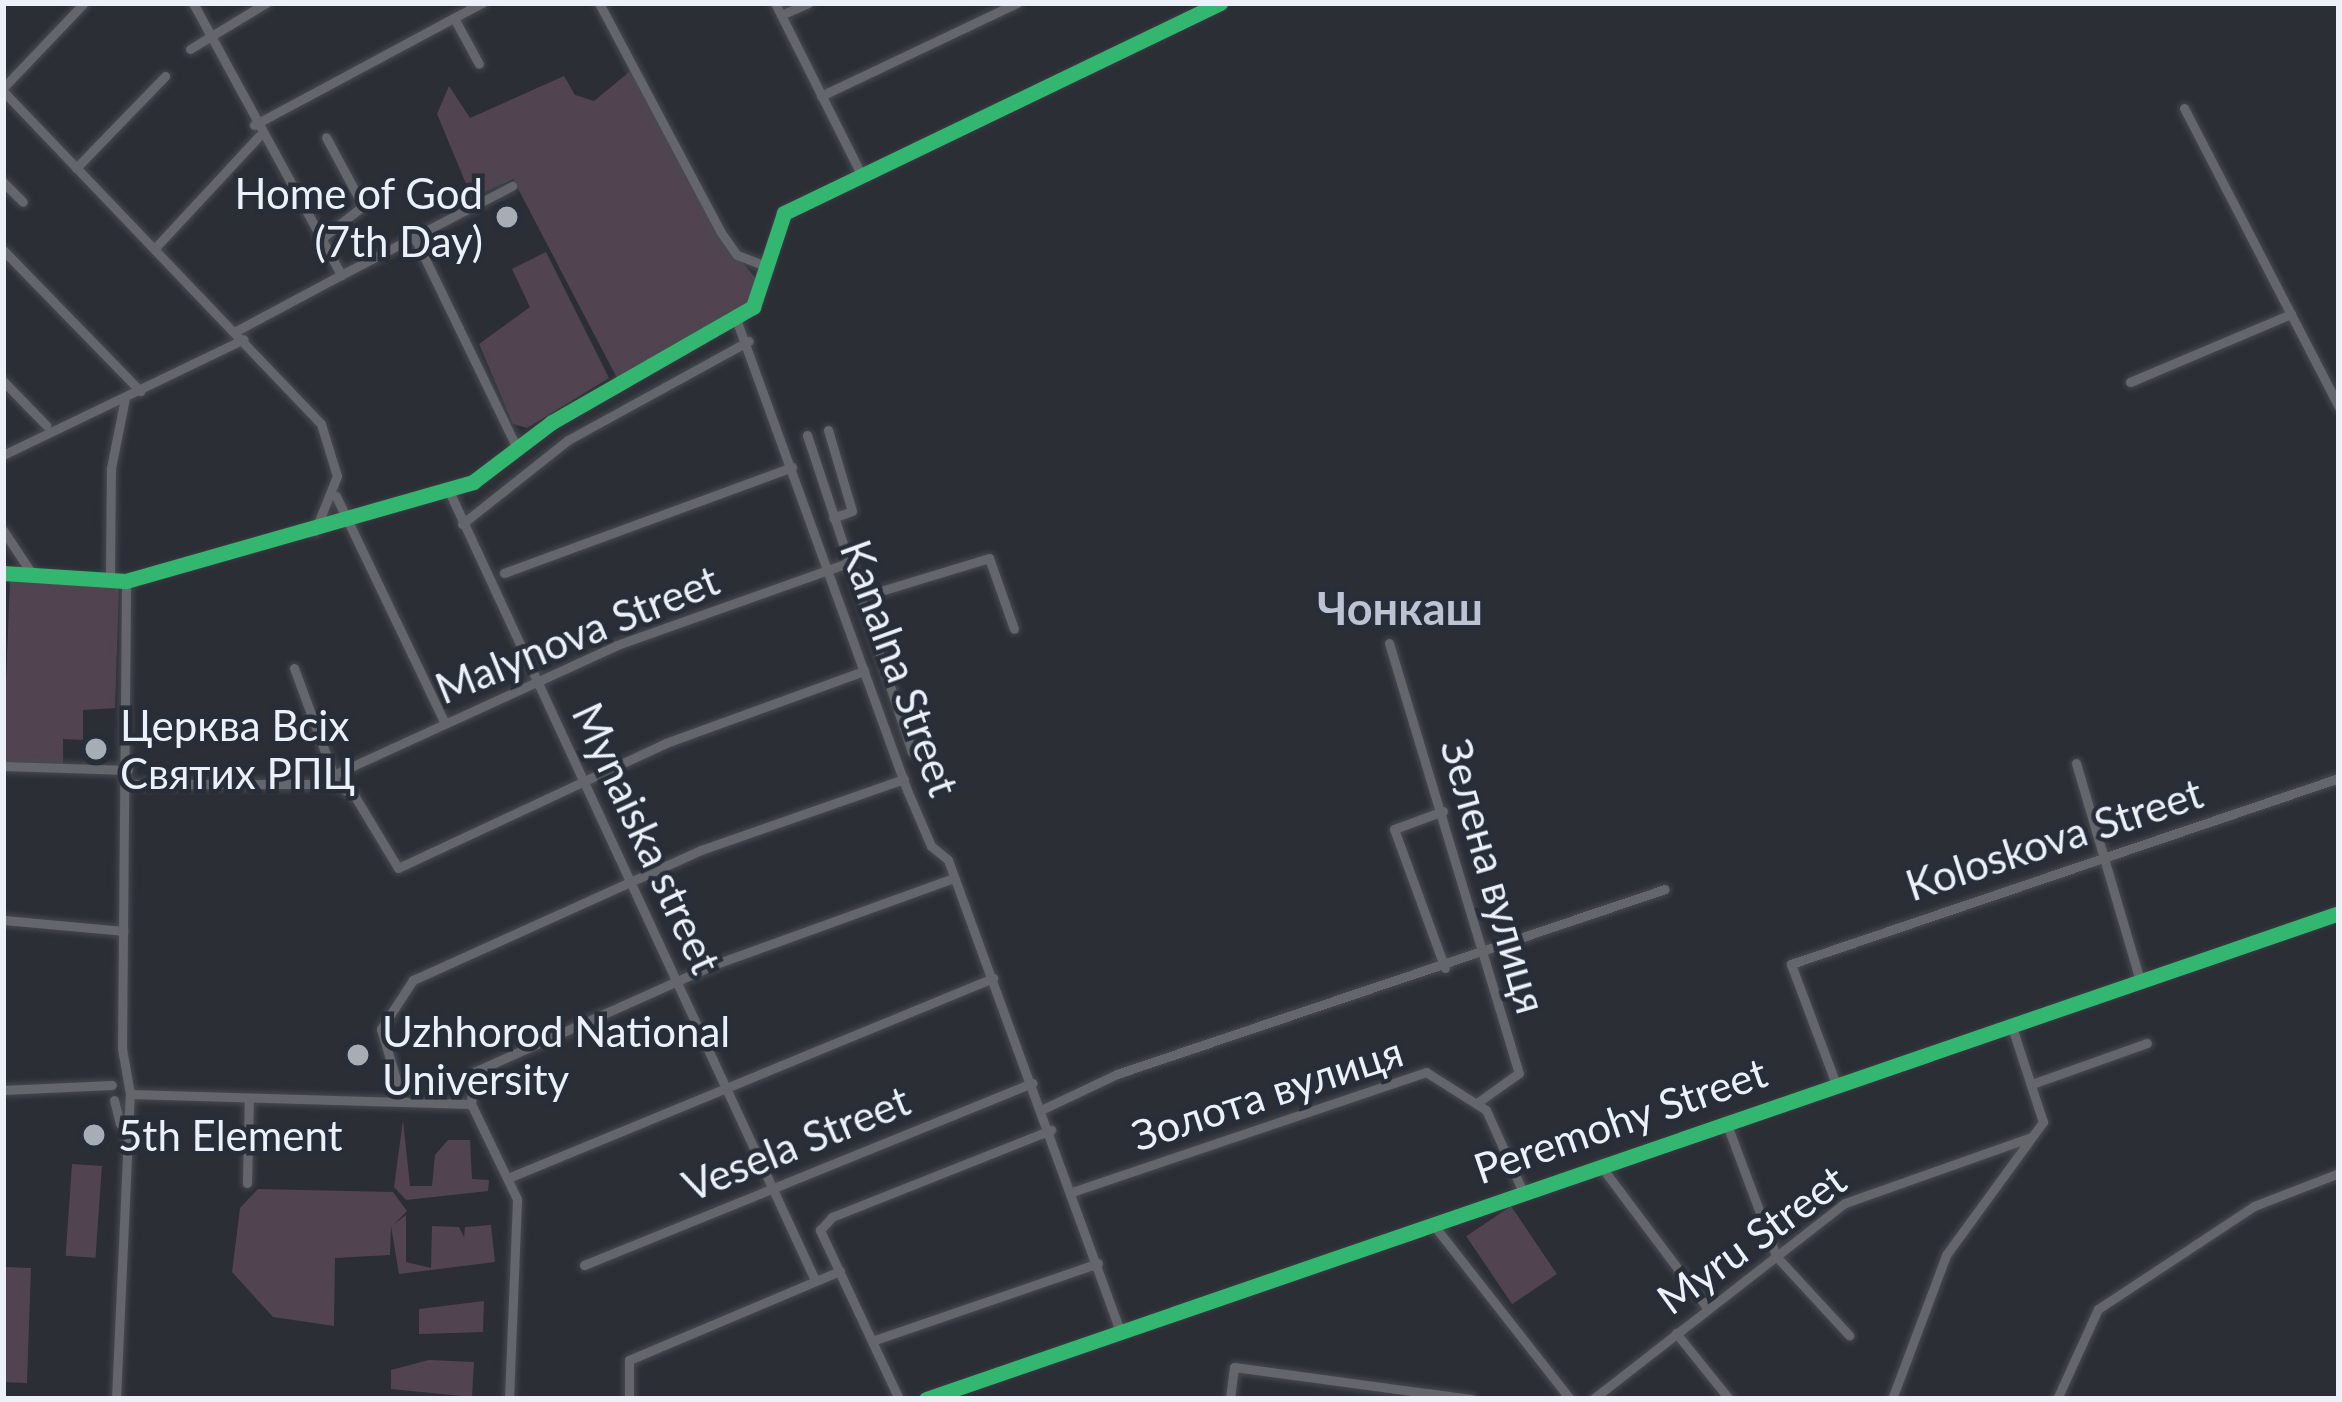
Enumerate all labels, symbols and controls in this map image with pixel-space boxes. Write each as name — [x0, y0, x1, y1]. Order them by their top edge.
place label: Home of God (7th Day) — [234, 168, 483, 266]
marker: Home of God (7th Day) — [494, 204, 520, 230]
street label: Kanalna Street — [830, 533, 970, 803]
street label: Malynova Street — [428, 554, 726, 714]
district label: Чонкаш — [1317, 582, 1483, 636]
street label: Mynaiska street — [562, 695, 732, 981]
place label: Церква Всіх Святих РПЦ — [120, 700, 355, 798]
street label: Зелена вулиця — [1431, 733, 1557, 1019]
marker: Церква Всіх Святих РПЦ — [83, 736, 109, 762]
street label: Koloskova Street — [1899, 767, 2209, 911]
place label: Uzhhorod National University — [382, 1006, 730, 1104]
street label: Золота вулиця — [1125, 1025, 1409, 1161]
marker: Uzhhorod National University — [345, 1042, 371, 1068]
street label: Peremohy Street — [1467, 1046, 1773, 1194]
street label: Vesela Street — [675, 1075, 917, 1211]
place label: 5th Element — [118, 1110, 343, 1160]
marker: 5th Element — [81, 1122, 107, 1148]
street label: Myru Street — [1647, 1154, 1855, 1324]

